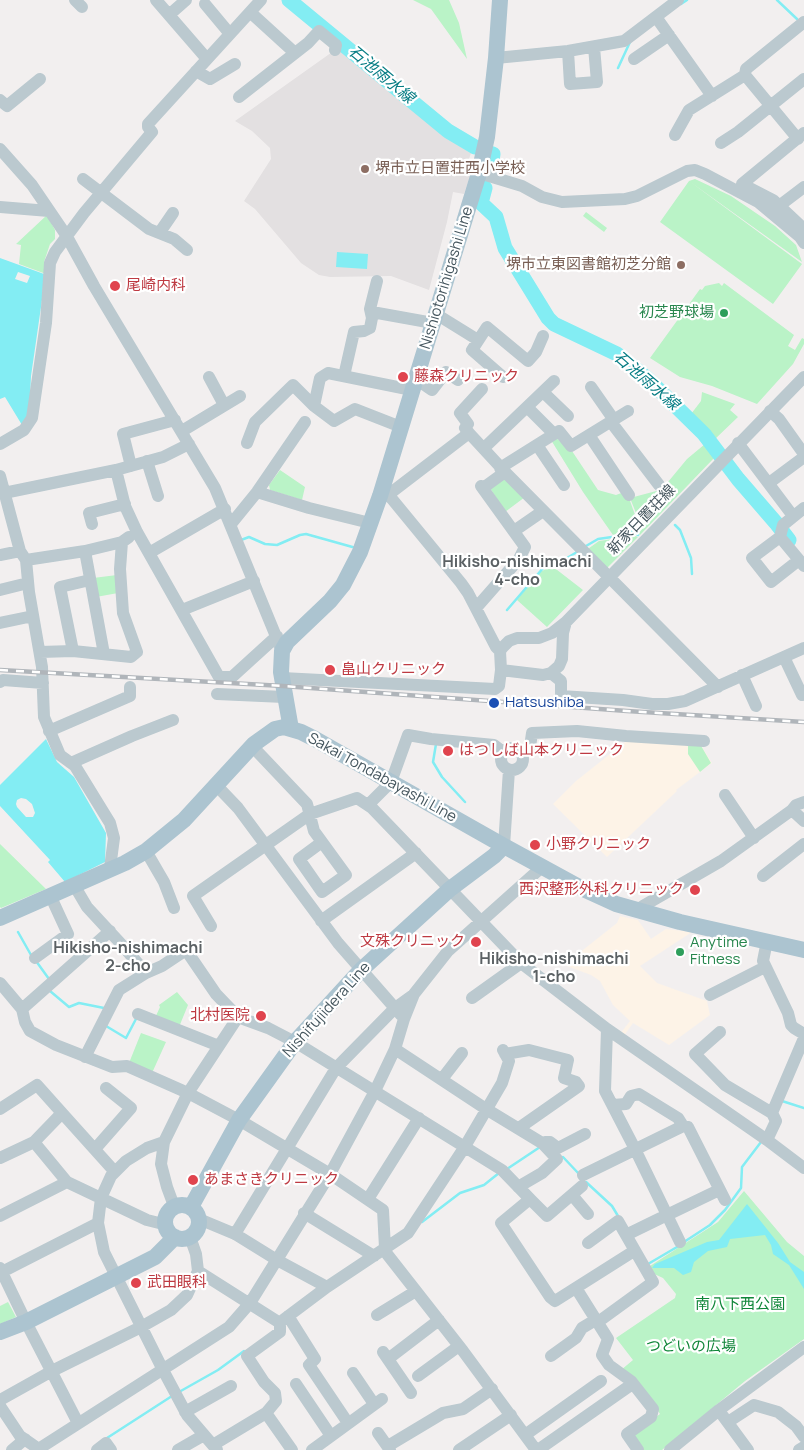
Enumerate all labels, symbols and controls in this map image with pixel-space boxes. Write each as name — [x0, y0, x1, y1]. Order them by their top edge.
water label: 石池雨水線 — [344, 42, 418, 108]
place label: 堺市立日置荘西小学校 — [375, 160, 525, 178]
marker: 堺市立日置荘西小学校 — [359, 163, 371, 175]
street label: Nishiotorihigashi Line — [417, 205, 477, 351]
place label: 堺市立東図書館初芝分館 — [506, 256, 671, 274]
marker: 堺市立東図書館初芝分館 — [675, 259, 687, 271]
place label: 尾崎内科 — [126, 277, 186, 295]
marker: 尾崎内科 — [108, 279, 122, 293]
place label: 初芝野球場 — [639, 304, 714, 322]
marker: 初芝野球場 — [718, 307, 730, 319]
water label: 石池雨水線 — [610, 348, 682, 414]
place label: 藤森クリニック — [414, 368, 519, 386]
marker: 藤森クリニック — [396, 370, 410, 384]
street label: 新家日置荘線 — [604, 481, 680, 559]
district label: Hikisho-nishimachi 4-cho — [442, 553, 592, 591]
place label: 畠山クリニック — [341, 661, 446, 679]
marker: 畠山クリニック — [323, 663, 337, 677]
place label: Hatsushiba — [505, 694, 584, 712]
marker: Hatsushiba — [487, 696, 501, 710]
street label: Sakai Tondabayashi Line — [304, 730, 460, 826]
place label: はつしば山本クリニック — [459, 742, 624, 760]
marker: はつしば山本クリニック — [441, 744, 455, 758]
place label: 小野クリニック — [546, 836, 651, 854]
marker: 小野クリニック — [528, 838, 542, 852]
place label: 西沢整形外科クリニック — [519, 881, 684, 899]
marker: 西沢整形外科クリニック — [688, 883, 702, 897]
place label: 文殊クリニック — [360, 933, 465, 951]
place label: Anytime Fitness — [690, 934, 748, 969]
marker: 文殊クリニック — [469, 935, 483, 949]
district label: Hikisho-nishimachi 2-cho — [53, 939, 203, 977]
marker: Anytime Fitness — [674, 946, 686, 958]
district label: Hikisho-nishimachi 1-cho — [479, 950, 629, 988]
street label: Nishifujiidera Line — [280, 959, 374, 1061]
place label: 北村医院 — [190, 1007, 250, 1025]
marker: 北村医院 — [254, 1009, 268, 1023]
place label: あまさきクリニック — [204, 1171, 339, 1189]
marker: あまさきクリニック — [186, 1173, 200, 1187]
place label: 武田眼科 — [147, 1274, 207, 1292]
marker: 武田眼科 — [129, 1276, 143, 1290]
park label: 南八下西公園 — [695, 1296, 785, 1314]
park label: つどいの広場 — [646, 1338, 736, 1356]

